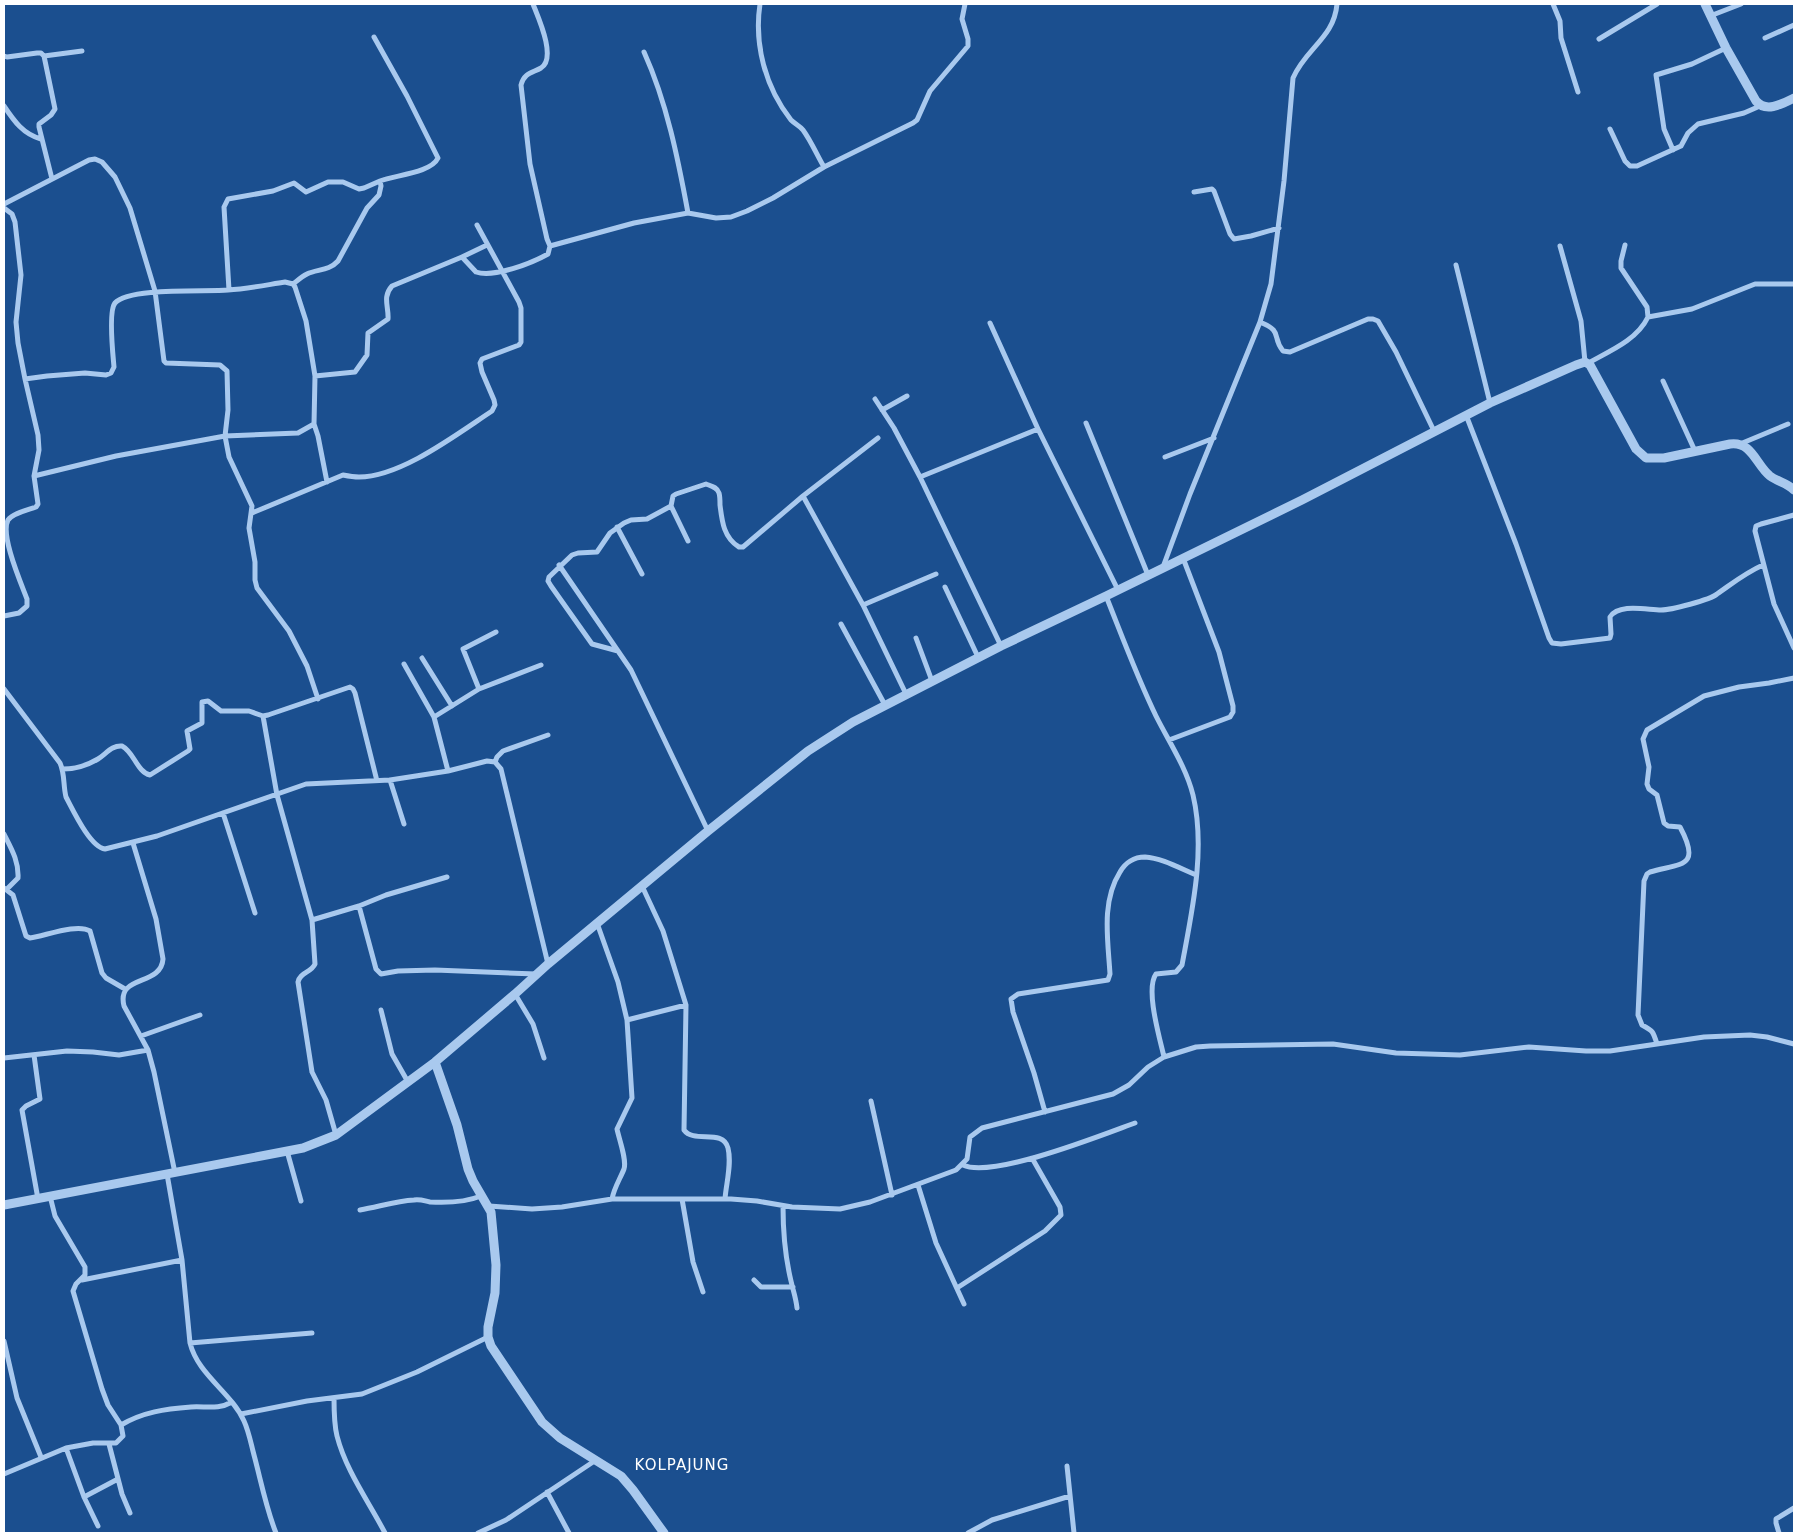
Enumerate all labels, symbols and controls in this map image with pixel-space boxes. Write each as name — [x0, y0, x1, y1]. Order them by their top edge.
district label: KOLPAJUNG — [635, 1456, 729, 1474]

